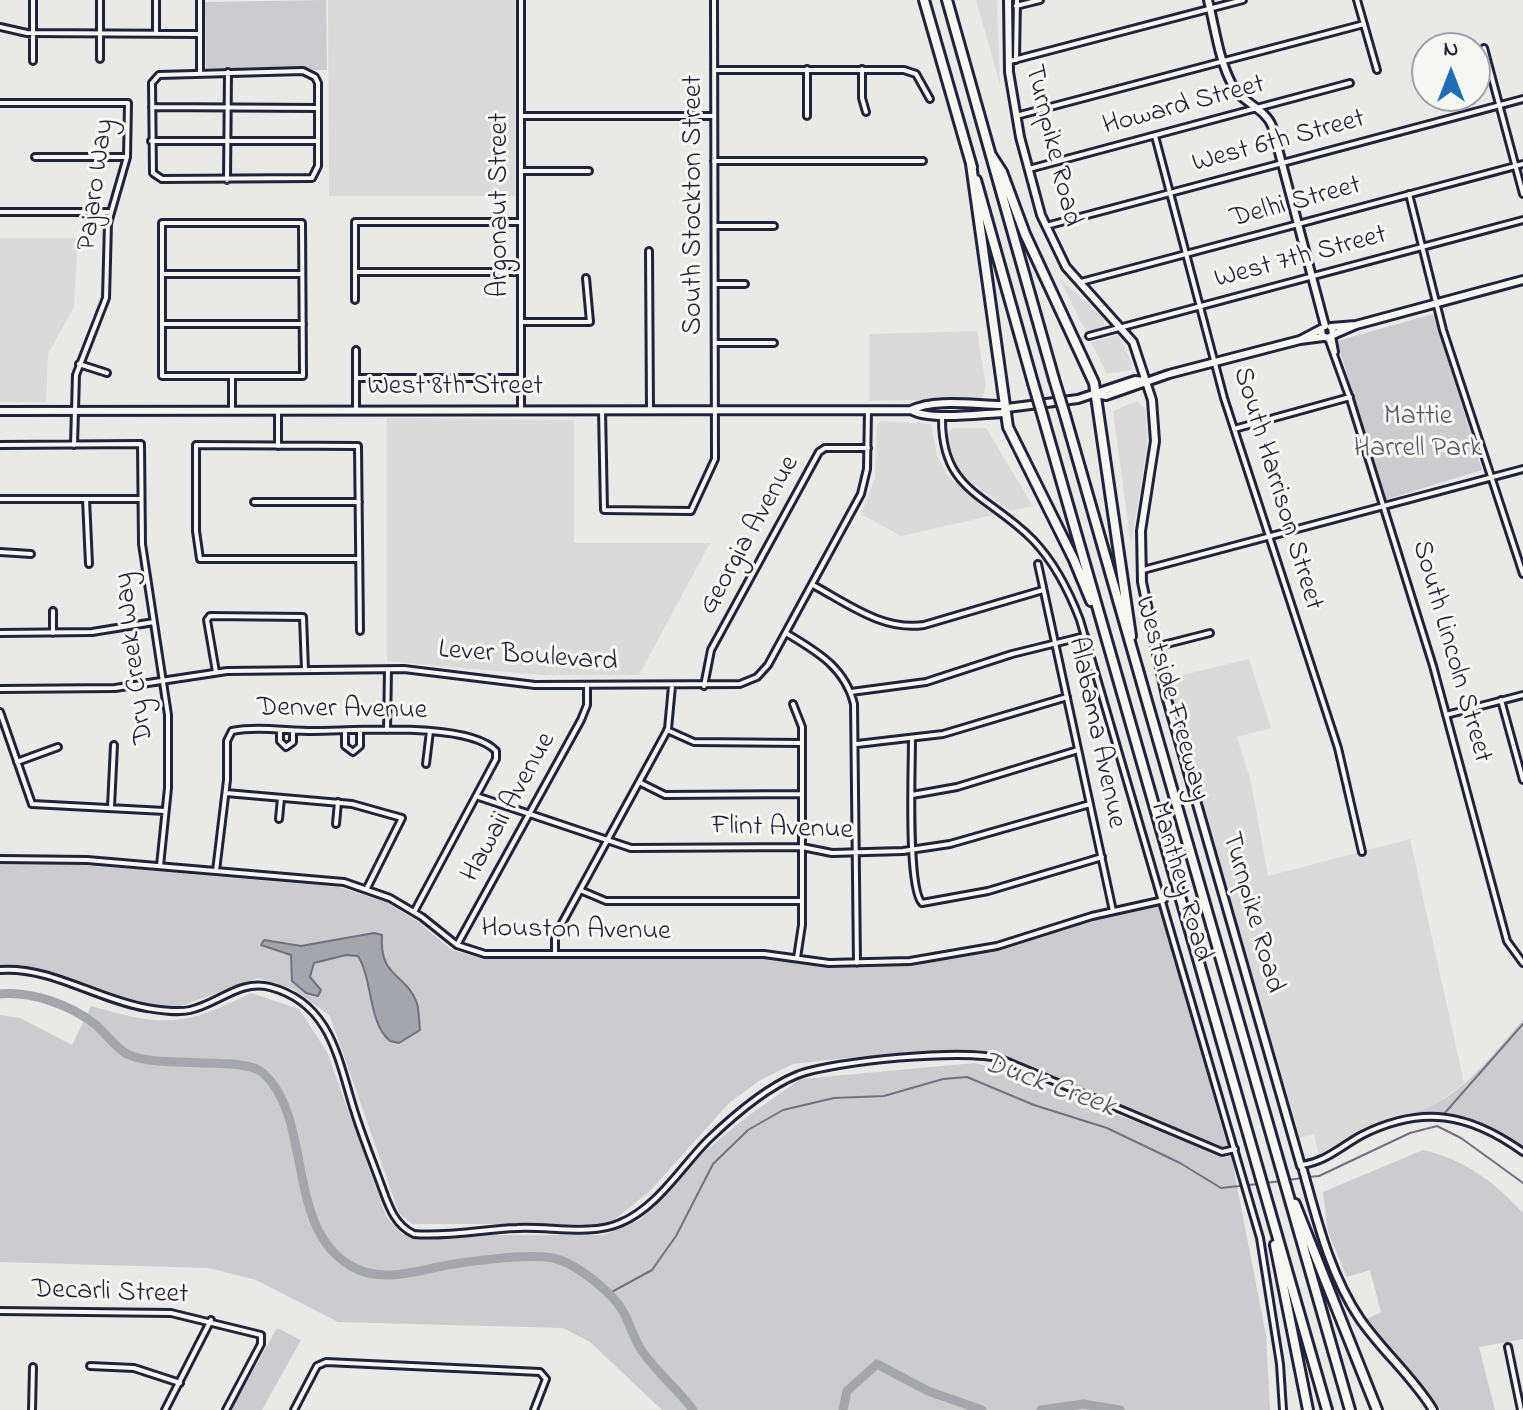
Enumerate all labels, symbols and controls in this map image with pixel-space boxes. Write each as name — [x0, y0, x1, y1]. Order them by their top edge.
north arrow — [1411, 32, 1491, 112]
text: N — [1444, 34, 1458, 66]
street label: Turnpike Road — [1015, 62, 1087, 230]
street label: Howard Street — [1099, 69, 1269, 145]
street label: South Stockton Street — [678, 75, 712, 335]
street label: West 6th Street — [1189, 104, 1369, 182]
street label: Argonaut Street — [484, 113, 518, 297]
street label: Pajaro Way — [72, 117, 124, 253]
street label: Delhi Street — [1227, 170, 1365, 238]
street label: West 7th Street — [1211, 220, 1391, 298]
street label: South Harrison Street — [1223, 364, 1329, 614]
street label: West 8th Street — [367, 371, 543, 405]
park label: Mattie Harrell Park — [1354, 401, 1482, 467]
street label: Georgia Avenue — [693, 451, 809, 621]
street label: South Lincoln Street — [1402, 537, 1498, 767]
street label: Dry Creek Way — [109, 570, 163, 746]
street label: Westside Freeway — [1125, 593, 1215, 805]
street label: Alabama Avenue — [1058, 634, 1132, 832]
street label: Lever Boulevard — [437, 635, 619, 681]
street label: Denver Avenue — [256, 693, 428, 729]
street label: Hawaii Avenue — [455, 727, 565, 889]
street label: Manthey Road — [1140, 798, 1218, 966]
street label: Flint Avenue — [711, 811, 853, 849]
street label: Turnpike Road — [1212, 829, 1290, 997]
street label: Houston Avenue — [481, 914, 671, 950]
water label: Duck Creek — [977, 1046, 1119, 1128]
street label: Decarli Street — [31, 1274, 189, 1314]

